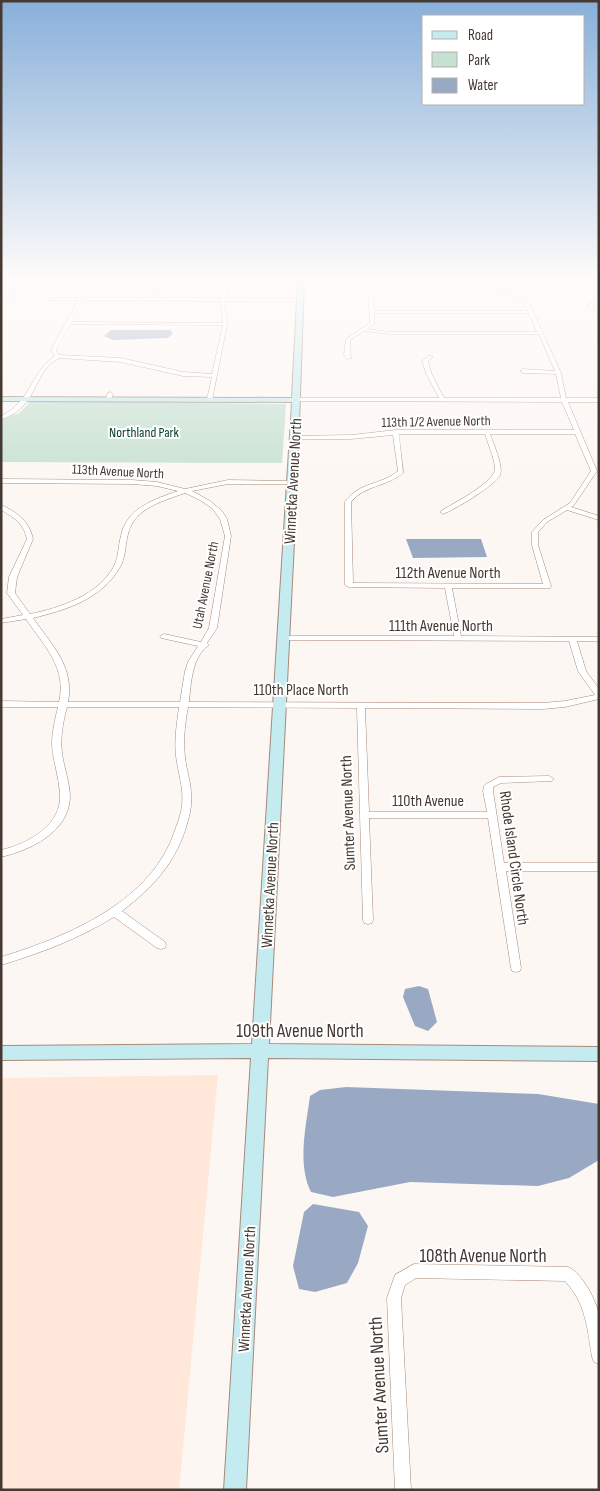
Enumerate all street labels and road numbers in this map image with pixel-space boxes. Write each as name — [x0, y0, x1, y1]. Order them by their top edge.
street label: 113th 1/2 Avenue North — [381, 412, 491, 431]
street label: Winnetka Avenue North — [281, 418, 306, 545]
street label: 113th Avenue North — [72, 461, 164, 482]
street label: Utah Avenue North — [189, 540, 222, 630]
street label: 112th Avenue North — [395, 564, 501, 583]
street label: 111th Avenue North — [389, 617, 493, 636]
street label: 110th Place North — [253, 681, 349, 700]
street label: Sumter Avenue North — [337, 755, 360, 871]
street label: Rhode Island Circle North — [495, 790, 532, 927]
street label: 110th Avenue — [392, 792, 464, 811]
street label: Winnetka Avenue North — [258, 822, 283, 949]
street label: 109th Avenue North — [236, 1020, 364, 1043]
street label: Winnetka Avenue North — [235, 1226, 260, 1353]
street label: 108th Avenue North — [419, 1245, 547, 1268]
street label: Sumter Avenue North — [364, 1316, 395, 1454]

